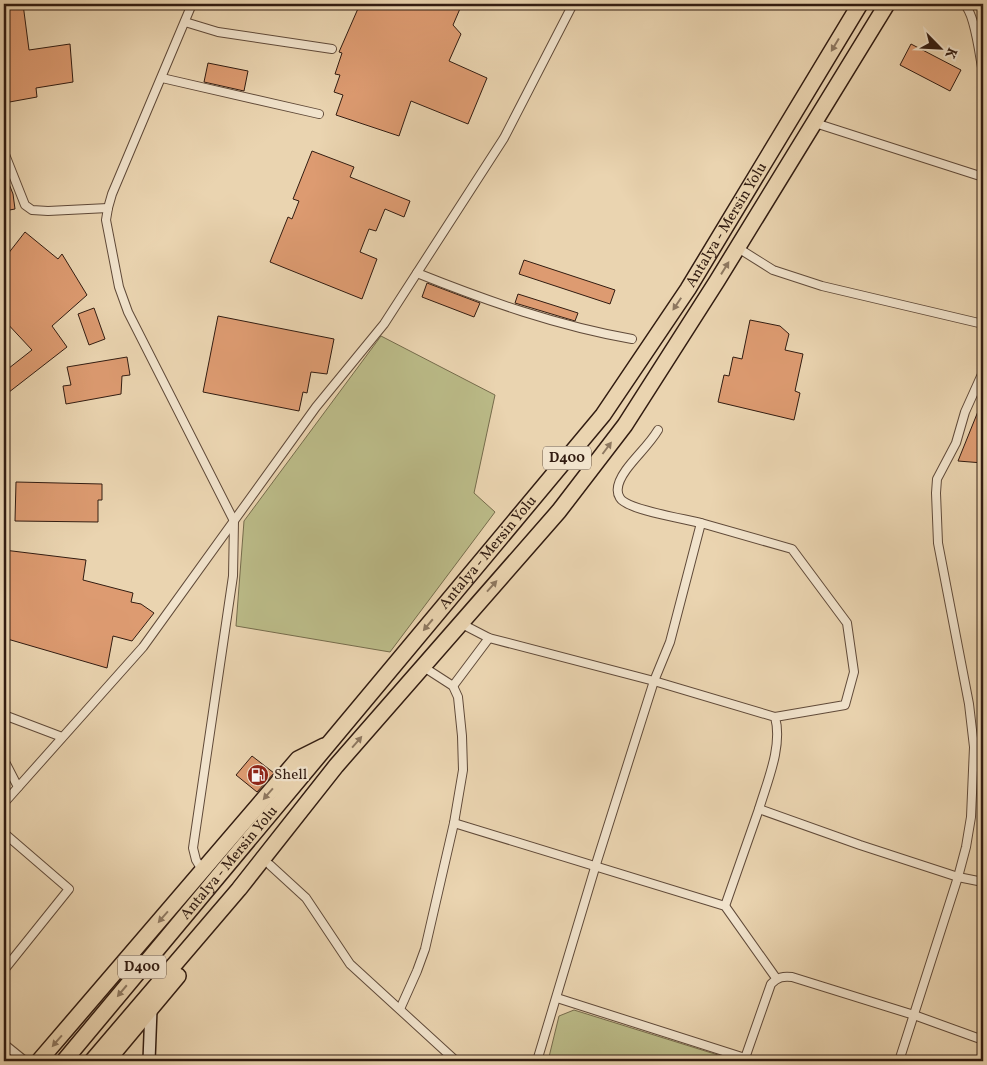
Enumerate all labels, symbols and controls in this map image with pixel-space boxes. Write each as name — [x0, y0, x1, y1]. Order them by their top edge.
north arrow — [914, 22, 964, 72]
one-way arrow — [830, 39, 839, 52]
text: K — [940, 44, 961, 61]
street label: Antalya - Mersin Yolu — [681, 159, 772, 292]
one-way arrow — [720, 262, 730, 275]
one-way arrow — [673, 297, 682, 311]
one-way arrow — [602, 441, 612, 455]
road number: D400 — [543, 446, 591, 469]
street label: Antalya - Mersin Yolu — [434, 491, 542, 614]
one-way arrow — [486, 581, 498, 593]
one-way arrow — [422, 619, 434, 631]
one-way arrow — [351, 736, 363, 748]
fuel station icon: Shell — [246, 763, 270, 787]
place label: Shell — [274, 765, 307, 786]
one-way arrow — [262, 787, 274, 799]
street label: Antalya - Mersin Yolu — [176, 801, 283, 924]
one-way arrow — [157, 910, 168, 923]
road number: D400 — [118, 956, 166, 979]
one-way arrow — [116, 984, 127, 997]
one-way arrow — [51, 1034, 63, 1046]

